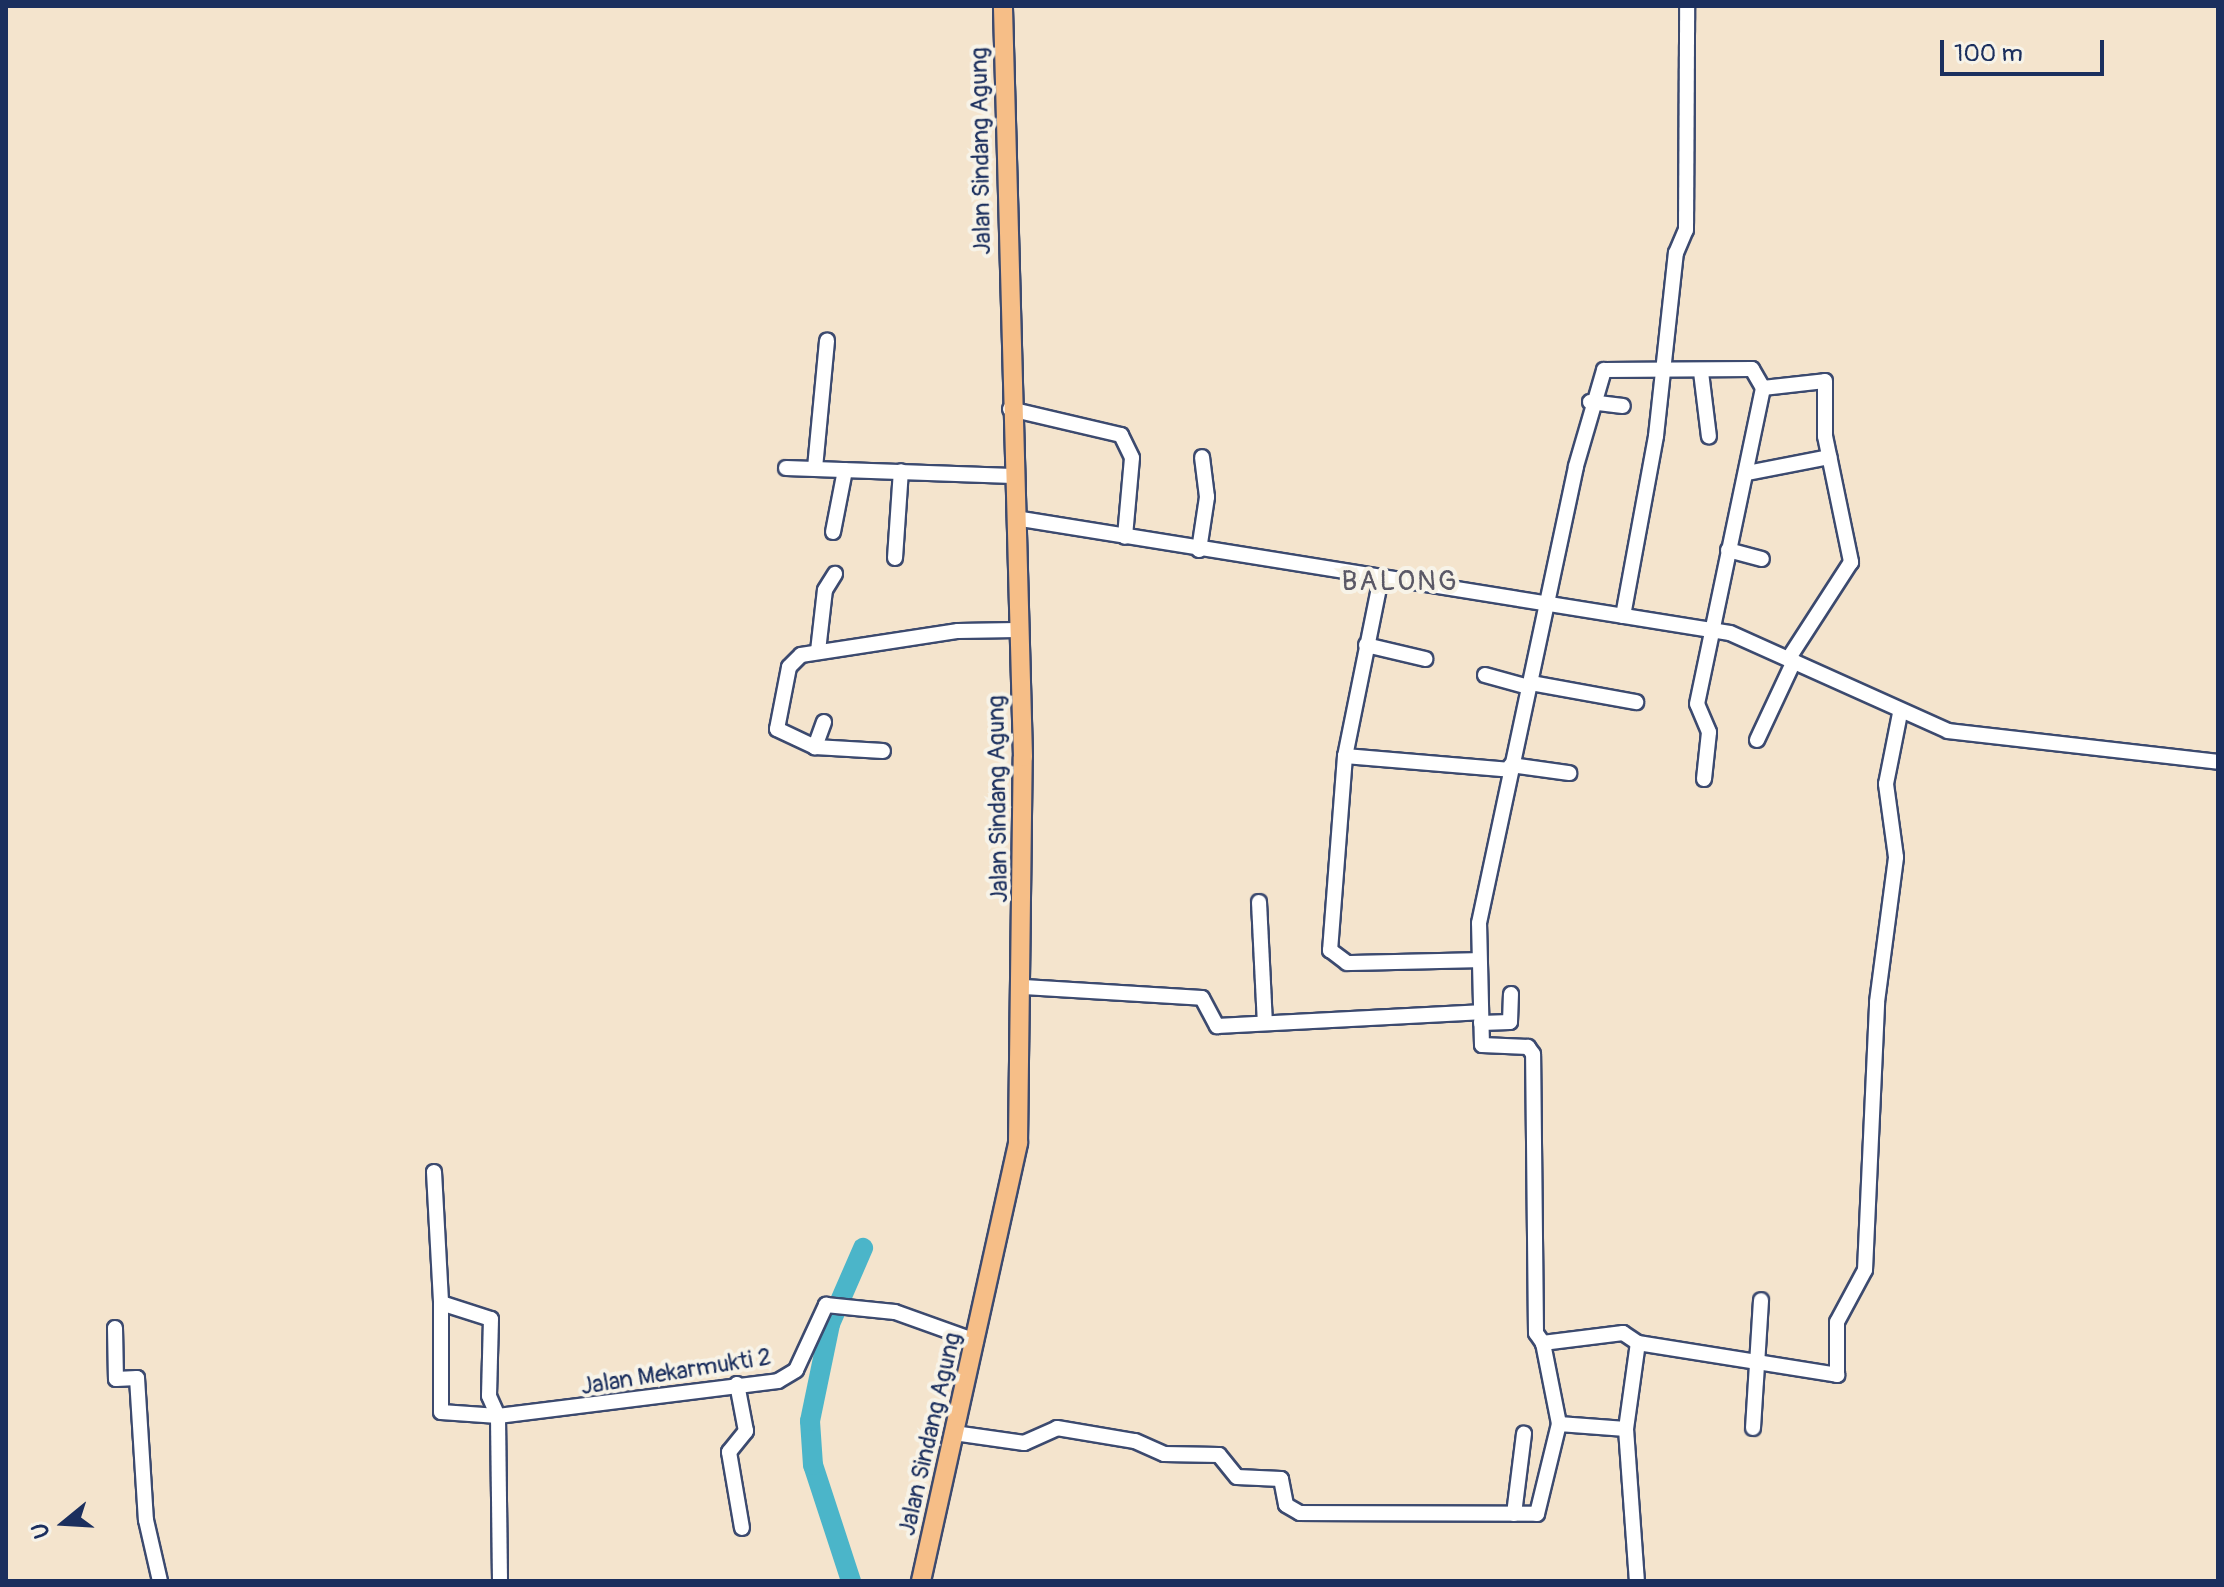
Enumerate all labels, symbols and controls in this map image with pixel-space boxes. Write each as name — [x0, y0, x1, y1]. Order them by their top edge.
scale bar — [1944, 24, 2108, 74]
text: 100 m — [1954, 39, 2023, 68]
street label: Jalan Sindang Agung — [965, 47, 997, 255]
district label: BALONG — [1341, 565, 1459, 599]
street label: Jalan Sindang Agung — [982, 695, 1014, 903]
street label: Jalan Sindang Agung — [893, 1330, 967, 1538]
street label: Jalan Mekarmukti 2 — [579, 1343, 773, 1401]
north arrow — [24, 1483, 104, 1563]
text: U — [26, 1519, 57, 1542]

